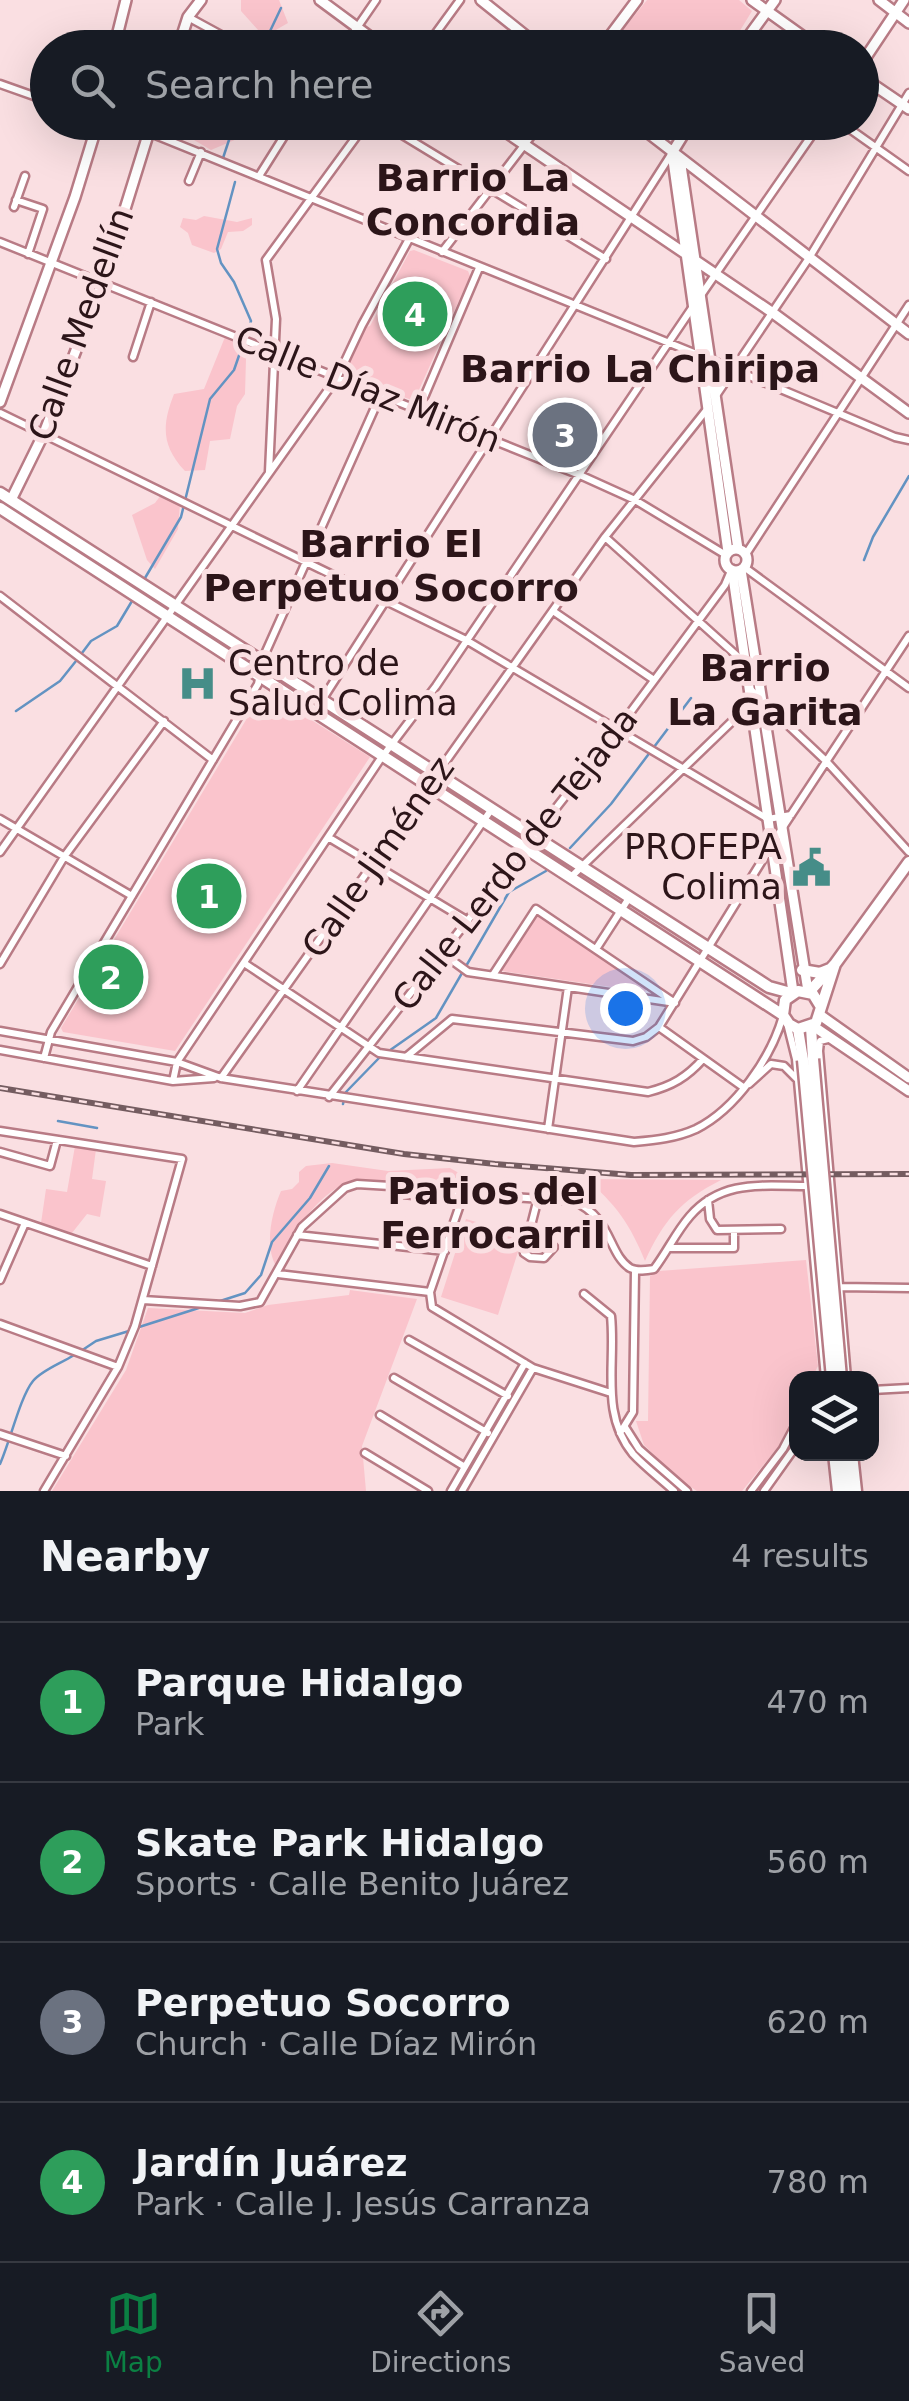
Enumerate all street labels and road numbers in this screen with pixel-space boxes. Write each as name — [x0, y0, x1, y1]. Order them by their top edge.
street label: Calle Medellín — [20, 202, 142, 446]
street label: Calle Díaz Mirón — [229, 317, 507, 461]
street label: Calle Lerdo de Tejada — [384, 699, 646, 1019]
street label: Calle Jiménez — [294, 749, 462, 965]

